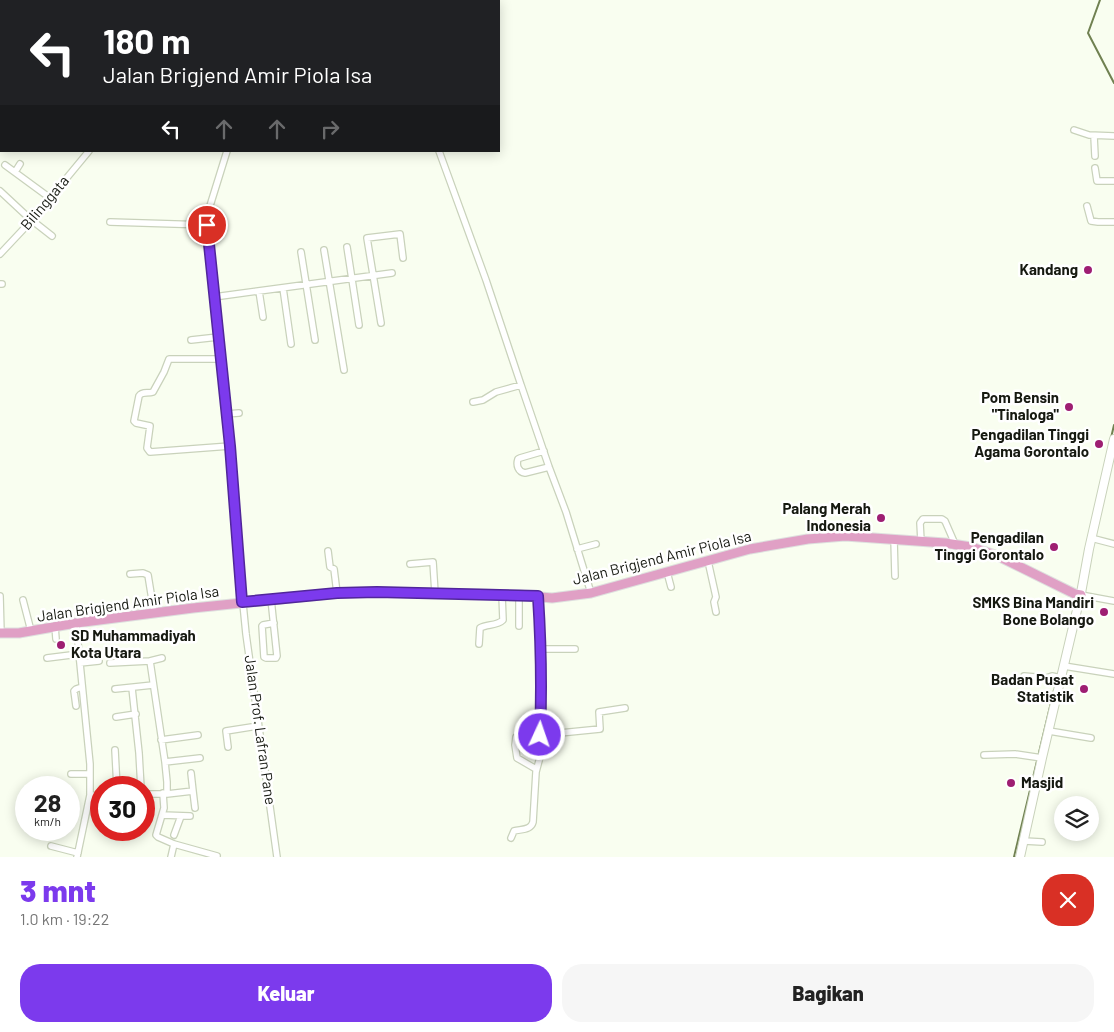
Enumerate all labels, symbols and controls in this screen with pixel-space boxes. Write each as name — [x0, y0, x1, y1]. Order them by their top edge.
text: 180 m — [103, 19, 191, 61]
icon: left — [20, 20, 85, 85]
text: Jalan Brigjend Amir Piola Isa — [103, 61, 372, 87]
icon: left — [157, 115, 185, 143]
icon: ahead — [210, 115, 238, 143]
icon: ahead — [263, 115, 291, 143]
icon: right — [316, 115, 344, 143]
street label: Bilinggata — [16, 172, 72, 233]
pin — [186, 204, 228, 246]
icon: arrive — [193, 211, 221, 239]
place label: Kandang — [1020, 260, 1078, 278]
marker: Kandang — [1082, 264, 1094, 276]
place label: Pom Bensin "Tinaloga" — [981, 388, 1060, 423]
marker: Pom Bensin "Tinaloga" — [1063, 401, 1075, 413]
place label: Pengadilan Tinggi Agama Gorontalo — [972, 425, 1089, 460]
marker: Pengadilan Tinggi Agama Gorontalo — [1093, 438, 1105, 450]
place label: Palang Merah Indonesia — [782, 499, 871, 534]
marker: Palang Merah Indonesia — [875, 512, 887, 524]
street label: Jalan Brigjend Amir Piola Isa — [570, 526, 753, 588]
place label: Pengadilan Tinggi Gorontalo — [935, 528, 1044, 563]
marker: Pengadilan Tinggi Gorontalo — [1048, 541, 1060, 553]
street label: Jalan Brigjend Amir Piola Isa — [36, 581, 220, 625]
place label: SMKS Bina Mandiri Bone Bolango — [972, 593, 1094, 628]
marker: SMKS Bina Mandiri Bone Bolango — [1098, 606, 1110, 618]
place label: SD Muhammadiyah Kota Utara — [71, 626, 196, 661]
marker: SD Muhammadiyah Kota Utara — [55, 639, 67, 651]
street label: Jalan Prof. Lafran Pane — [242, 654, 280, 806]
place label: Badan Pusat Statistik — [991, 670, 1074, 705]
marker: Badan Pusat Statistik — [1078, 683, 1090, 695]
position arrow — [513, 708, 565, 760]
place label: Masjid — [1021, 773, 1063, 791]
speed limit sign: 30 — [90, 776, 155, 841]
marker: Masjid — [1005, 777, 1017, 789]
text: 28 — [34, 787, 61, 817]
map controls — [1054, 796, 1099, 841]
button: layers — [1054, 796, 1099, 841]
text: km/h — [34, 814, 61, 828]
text: 3 mnt — [20, 872, 96, 908]
button: close — [1042, 874, 1094, 926]
text: 1.0 km · 19:22 — [20, 909, 109, 928]
button: Keluar — [20, 964, 552, 1022]
button: Bagikan — [562, 964, 1094, 1022]

